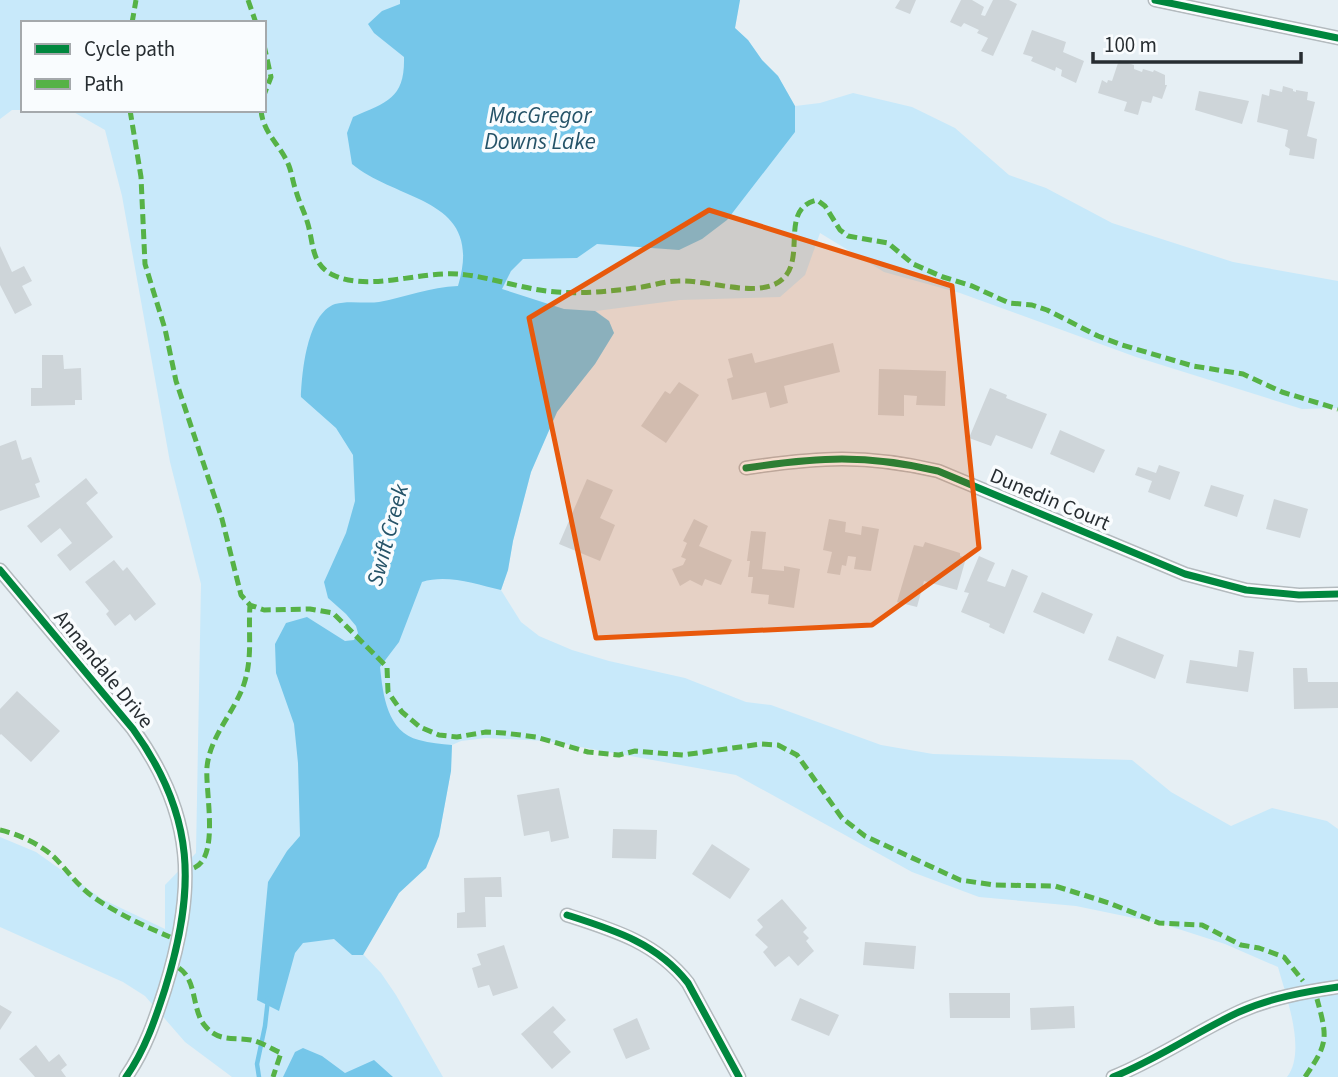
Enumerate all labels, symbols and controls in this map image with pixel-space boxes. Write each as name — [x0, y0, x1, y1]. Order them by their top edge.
legend — [21, 21, 266, 112]
scale bar — [1093, 21, 1301, 65]
text: 100 m — [1104, 30, 1157, 60]
text: Cycle path — [84, 34, 175, 64]
text: Path — [84, 69, 124, 99]
water label: MacGregor Downs Lake — [484, 99, 596, 158]
street label: Dunedin Court — [985, 460, 1115, 538]
water label: Swift Creek — [358, 480, 417, 590]
street label: Annandale Drive — [47, 604, 161, 734]

